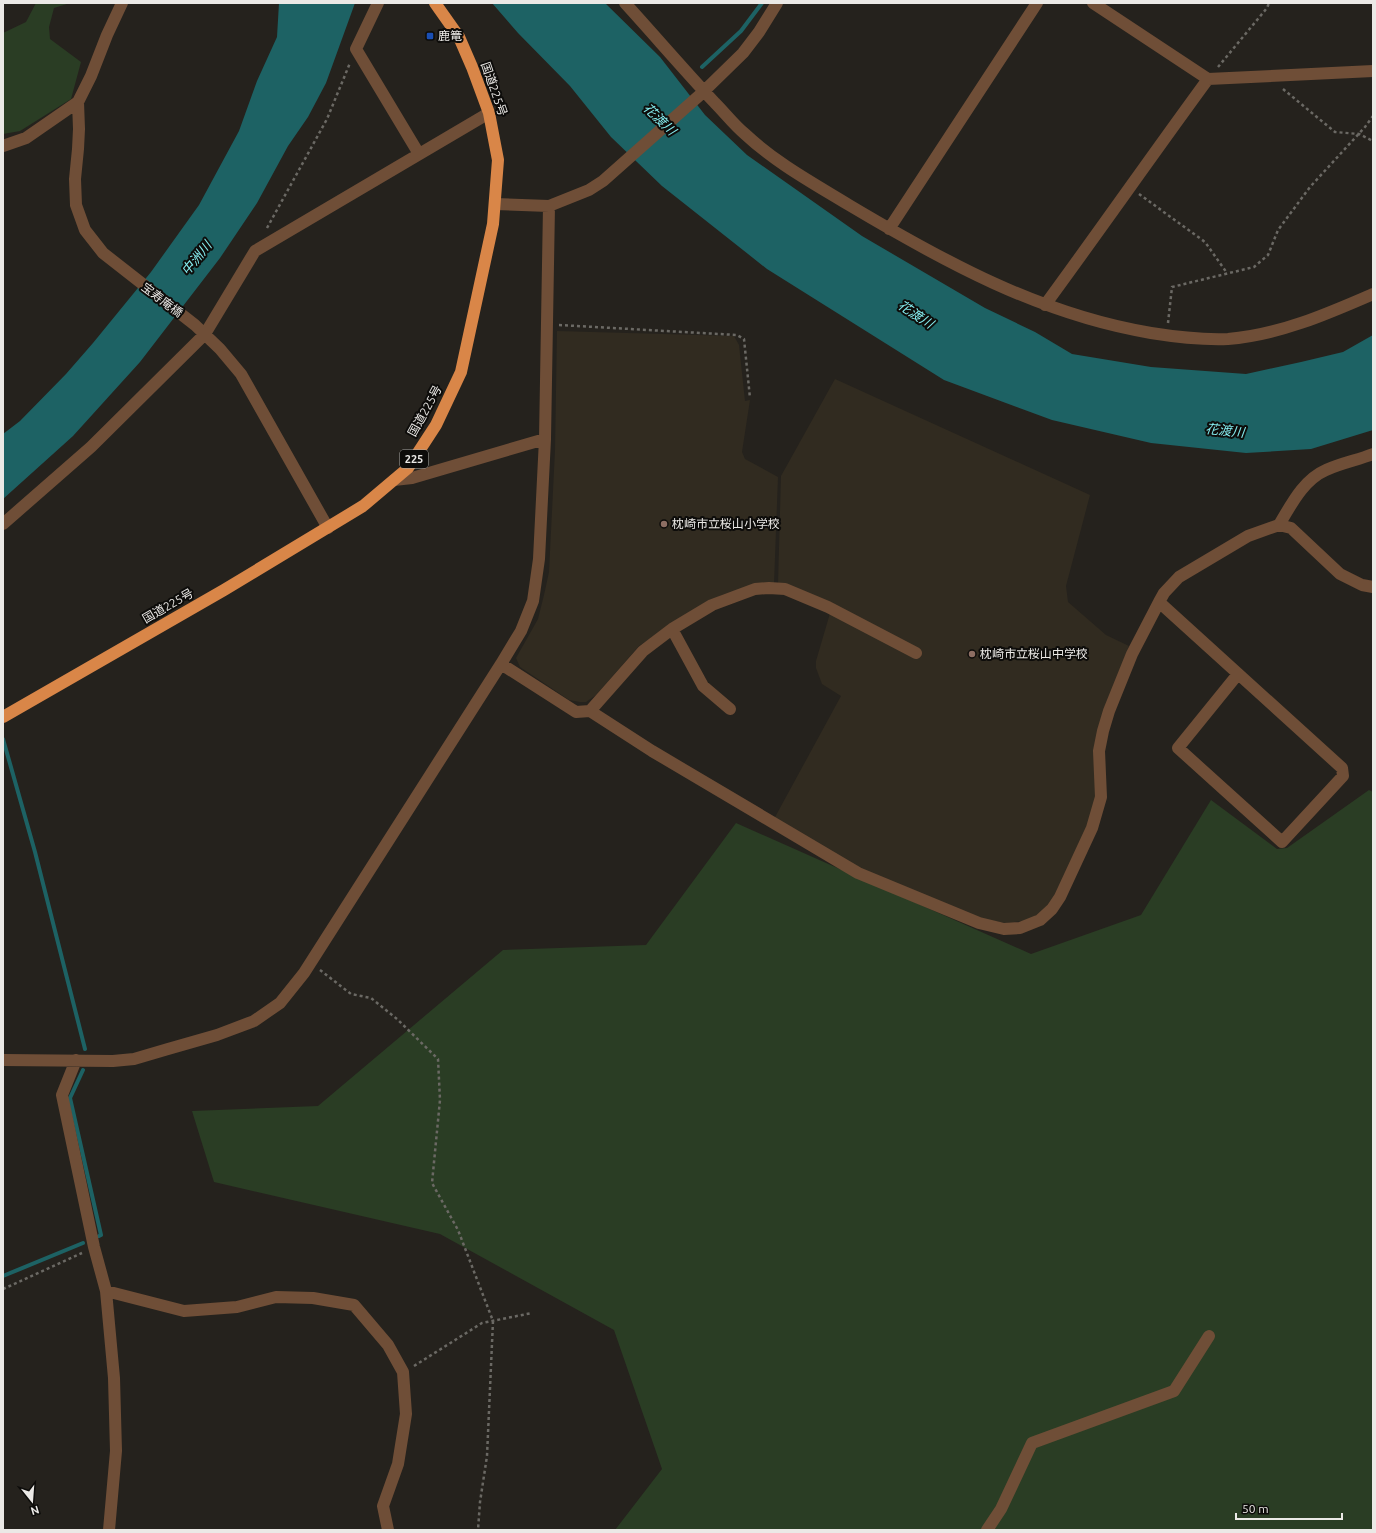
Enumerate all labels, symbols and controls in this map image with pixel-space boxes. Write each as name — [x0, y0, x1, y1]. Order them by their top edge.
place label: 鹿篭 — [438, 29, 462, 42]
marker: 鹿篭 — [425, 31, 435, 41]
street label: 国道225号 — [479, 60, 510, 118]
water label: 花渡川 — [641, 100, 680, 139]
water label: 中洲川 — [178, 237, 215, 278]
street label: 宝寿庵橋 — [139, 280, 185, 319]
water label: 花渡川 — [896, 298, 938, 332]
street label: 国道225号 — [405, 383, 444, 439]
water label: 花渡川 — [1205, 421, 1247, 439]
road number: 225 — [400, 450, 428, 468]
place label: 枕崎市立桜山小学校 — [672, 517, 780, 530]
marker: 枕崎市立桜山小学校 — [659, 519, 669, 529]
street label: 国道225号 — [140, 586, 195, 625]
place label: 枕崎市立桜山中学校 — [980, 647, 1088, 660]
marker: 枕崎市立桜山中学校 — [967, 649, 977, 659]
north arrow — [12, 1481, 52, 1521]
scale bar — [1236, 1495, 1342, 1521]
text: 50 m — [1242, 1502, 1269, 1515]
text: N — [29, 1504, 41, 1518]

